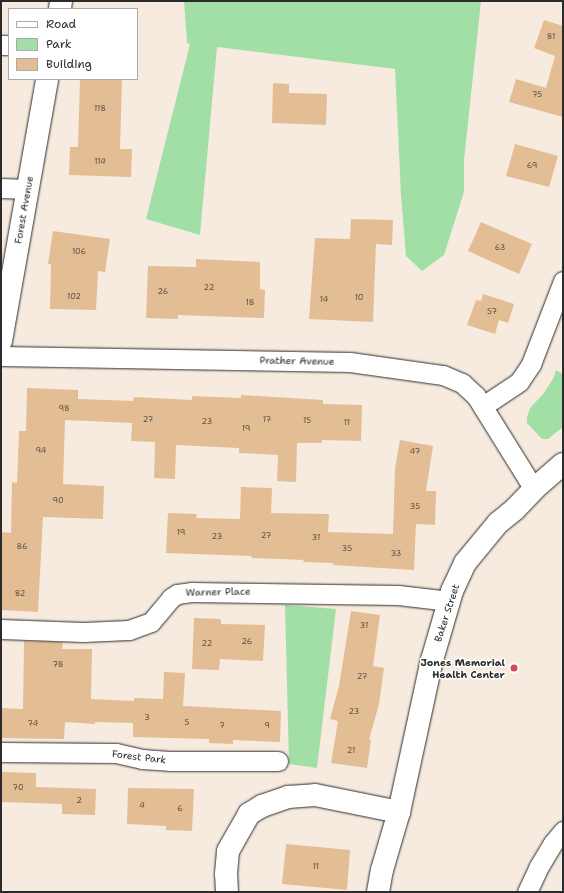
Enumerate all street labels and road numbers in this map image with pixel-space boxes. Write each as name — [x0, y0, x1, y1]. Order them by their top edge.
street label: Forest Avenue — [12, 175, 36, 245]
street label: Prather Avenue — [259, 354, 335, 368]
street label: Baker Street — [432, 582, 462, 644]
street label: Warner Place — [185, 585, 251, 599]
street label: Forest Park — [111, 748, 167, 766]

